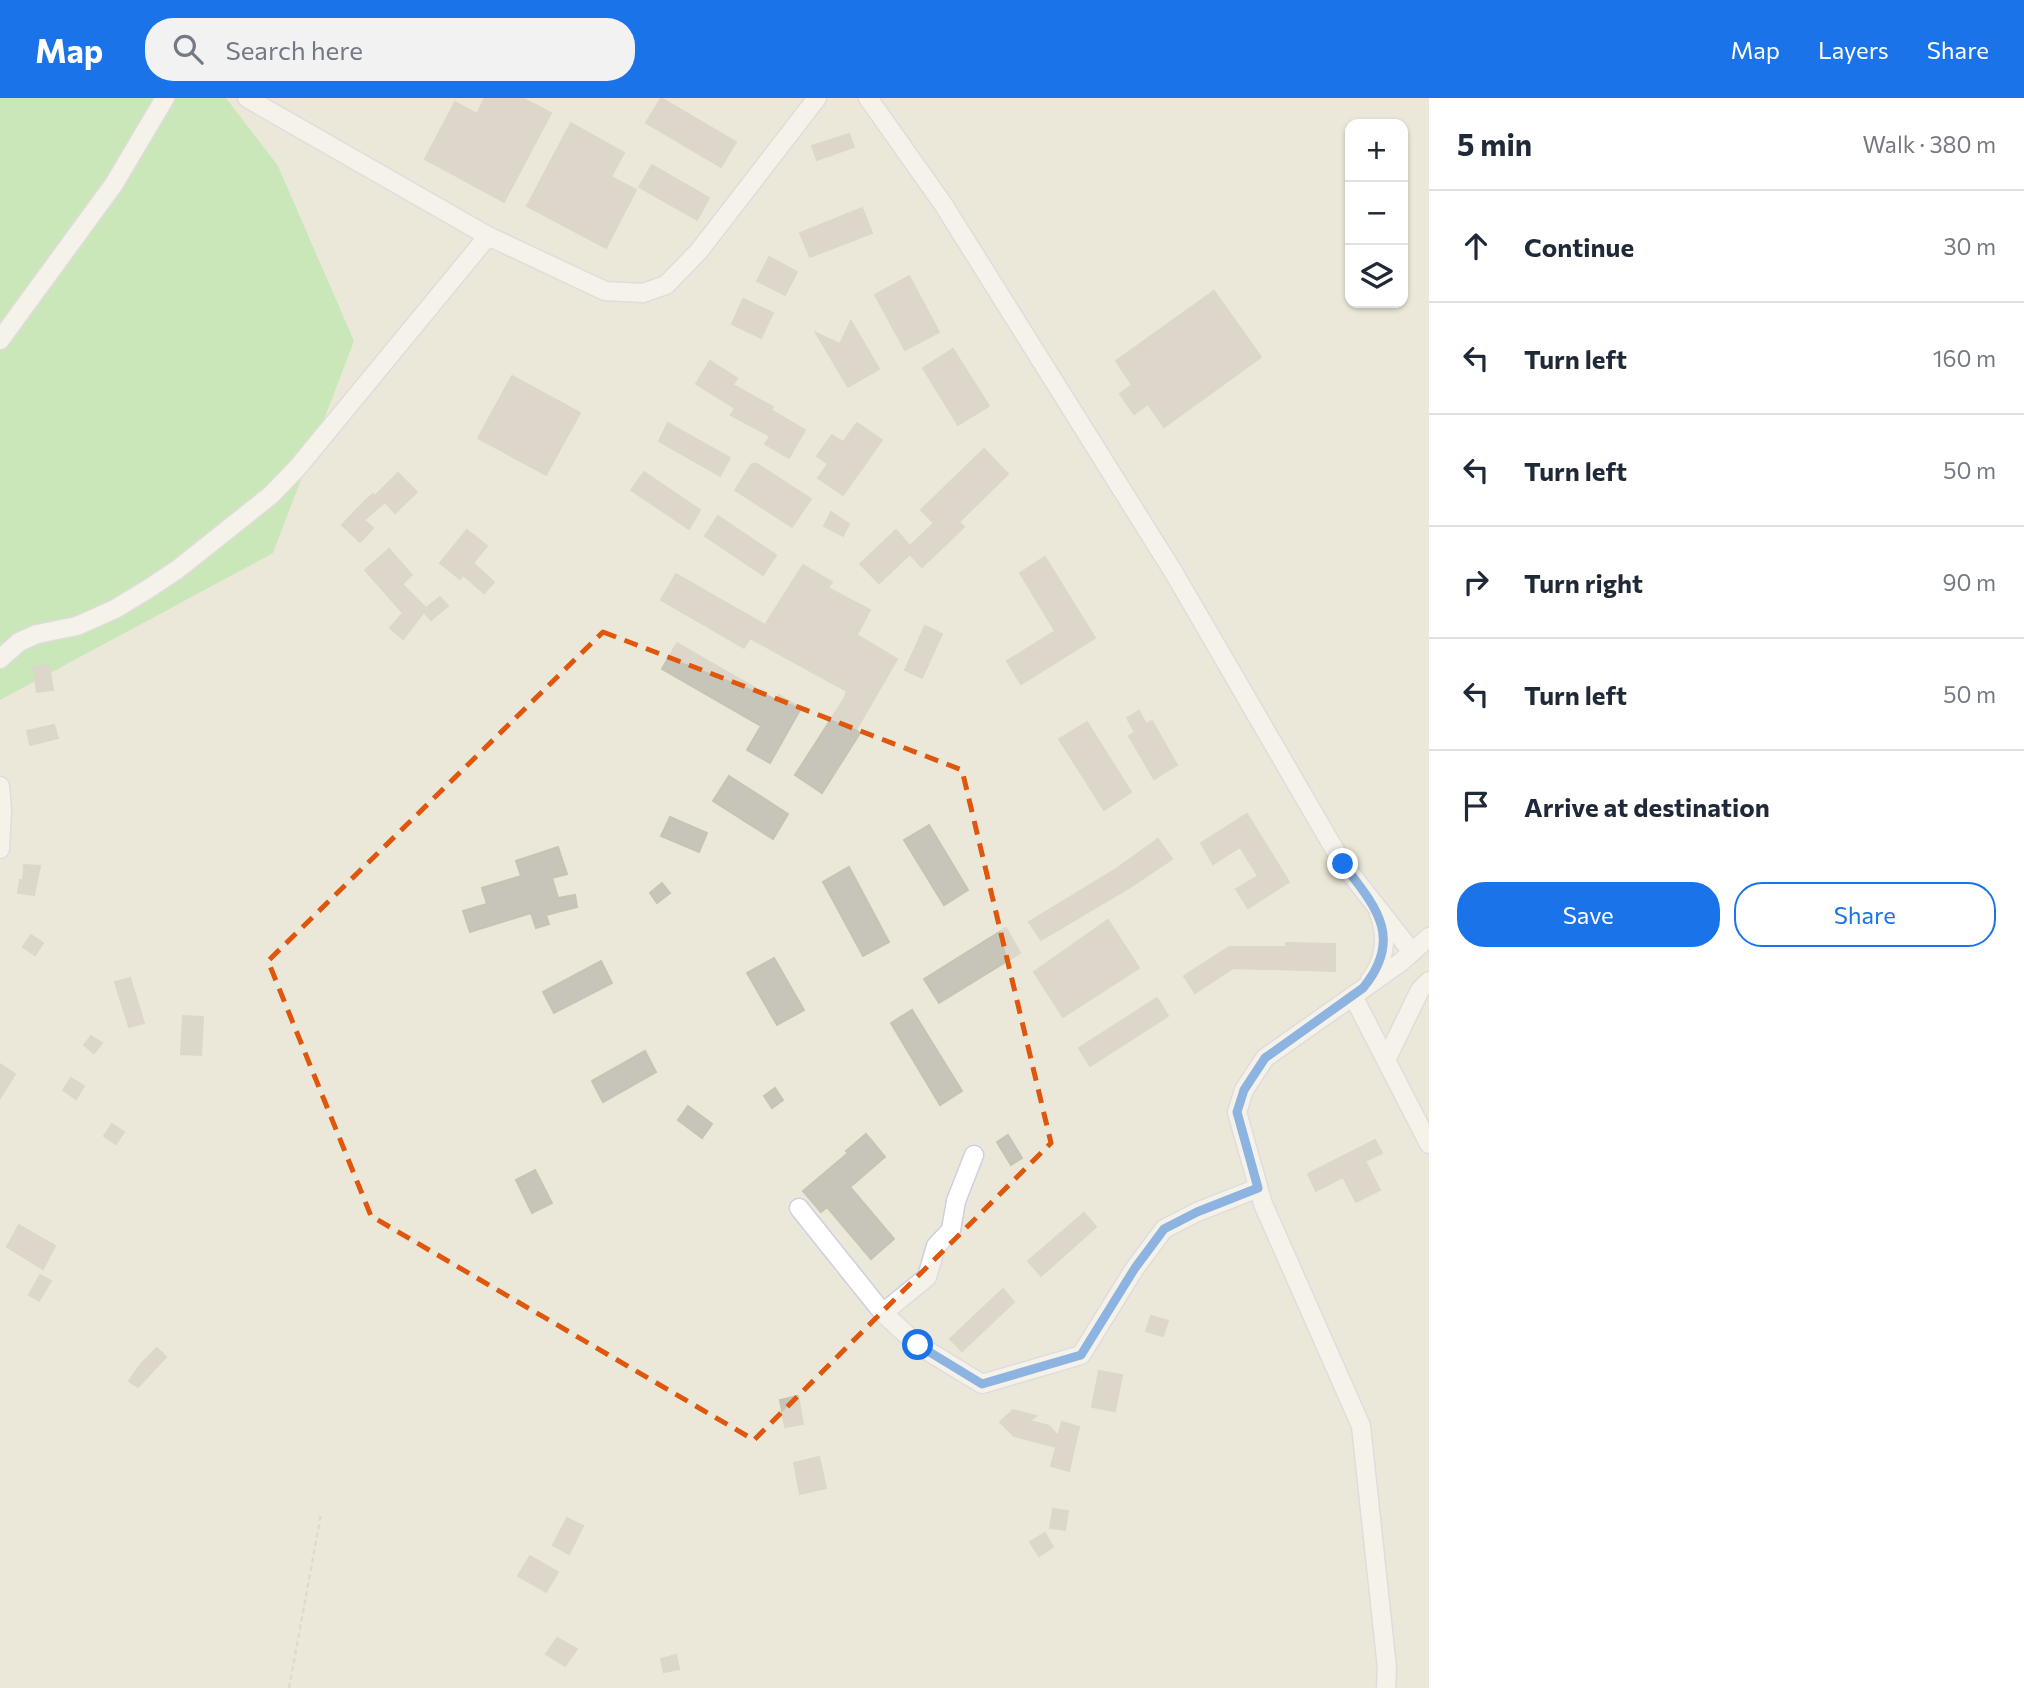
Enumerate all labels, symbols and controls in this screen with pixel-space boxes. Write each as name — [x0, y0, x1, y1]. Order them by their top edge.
search box — [145, 18, 635, 81]
text: Map — [35, 29, 103, 70]
icon: search — [169, 30, 207, 68]
text: Search here — [225, 34, 363, 65]
text: Map — [1731, 35, 1780, 64]
text: Layers — [1818, 35, 1889, 64]
text: Share — [1927, 35, 1989, 64]
map controls — [1345, 119, 1408, 308]
button: + — [1345, 119, 1408, 182]
text: 5 min — [1457, 125, 1532, 162]
text: Walk · 380 m — [1863, 130, 1996, 158]
button: − — [1345, 182, 1408, 245]
icon: ahead — [1457, 227, 1495, 265]
text: Continue — [1524, 231, 1634, 262]
text: 30 m — [1943, 232, 1996, 260]
button: layers — [1345, 245, 1408, 308]
icon: left — [1457, 339, 1495, 377]
text: Turn left — [1524, 343, 1627, 374]
text: 160 m — [1933, 344, 1996, 372]
icon: left — [1457, 451, 1495, 489]
text: Turn left — [1524, 455, 1627, 486]
text: 50 m — [1943, 456, 1996, 484]
icon: right — [1457, 563, 1495, 601]
text: Turn right — [1524, 567, 1643, 598]
text: 90 m — [1943, 568, 1996, 596]
icon: left — [1457, 675, 1495, 713]
text: Turn left — [1524, 679, 1627, 710]
text: 50 m — [1943, 680, 1996, 708]
icon: arrive — [1457, 787, 1495, 825]
text: Arrive at destination — [1524, 791, 1770, 822]
route end — [1327, 848, 1358, 879]
button: Save — [1457, 882, 1720, 947]
button: Share — [1734, 882, 1996, 947]
route start — [902, 1329, 933, 1360]

